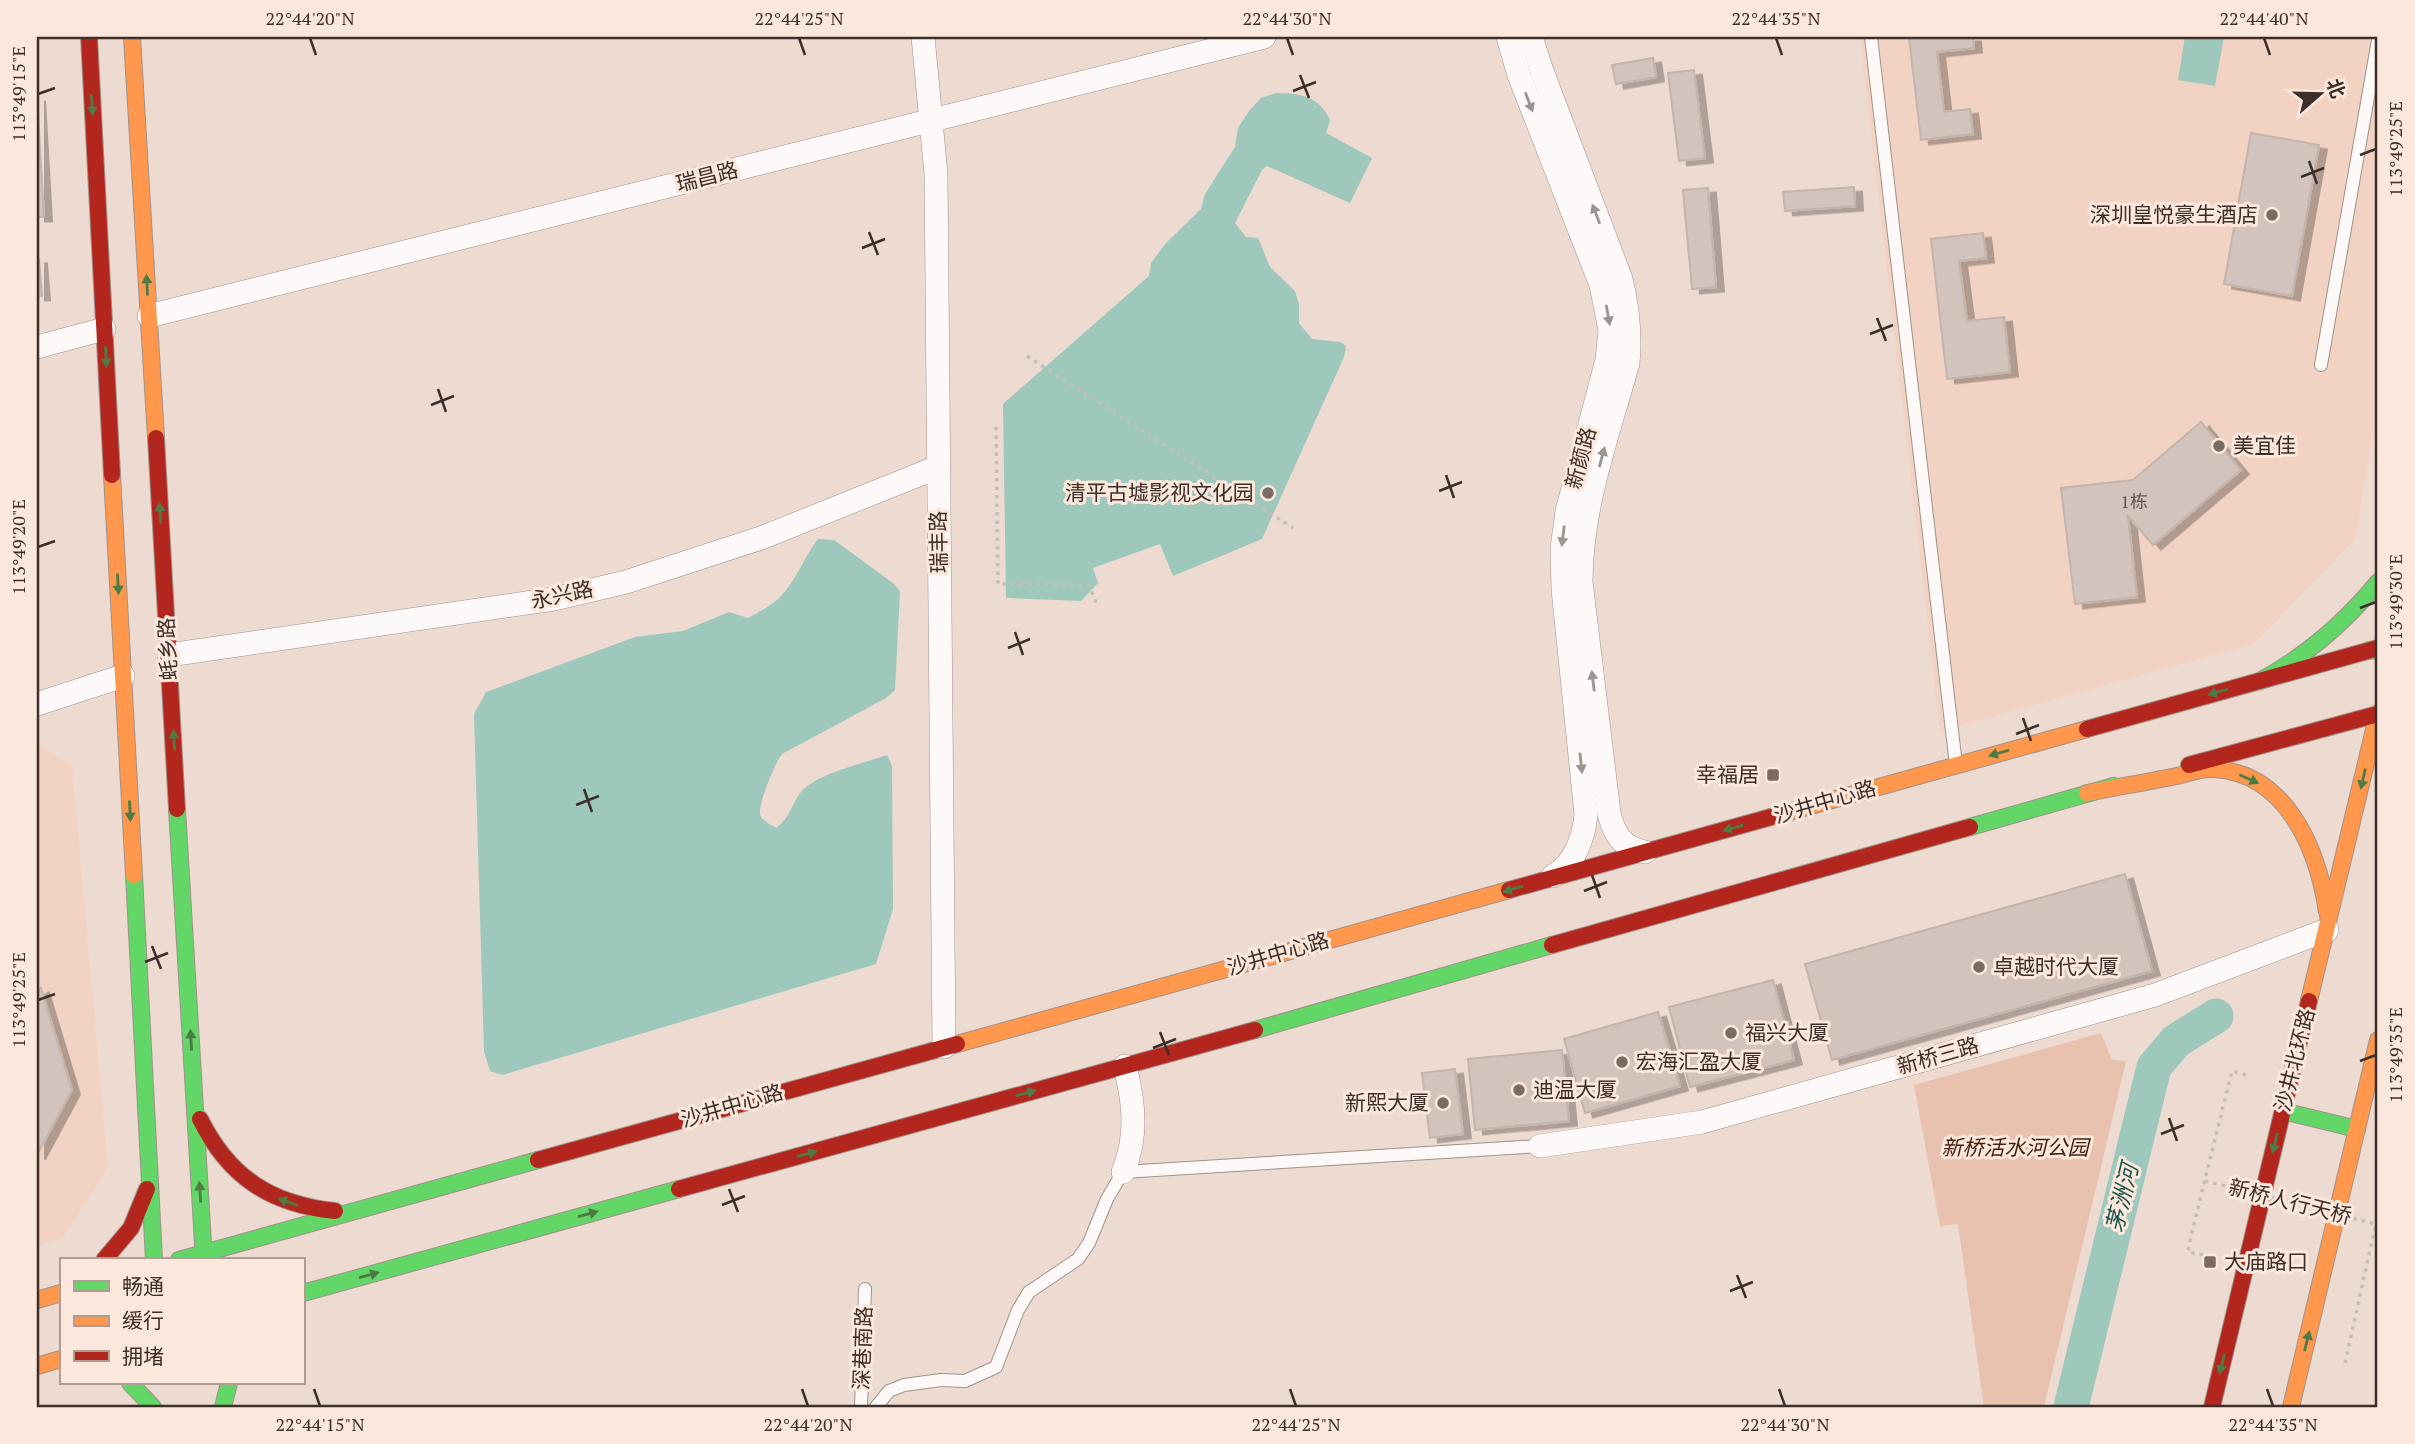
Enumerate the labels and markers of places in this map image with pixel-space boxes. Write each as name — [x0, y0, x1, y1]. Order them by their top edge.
place label: 深圳皇悦豪生酒店 — [2090, 200, 2258, 228]
marker: 深圳皇悦豪生酒店 — [2264, 207, 2280, 223]
place label: 美宜佳 — [2233, 431, 2296, 459]
marker: 美宜佳 — [2211, 438, 2227, 454]
place label: 清平古墟影视文化园 — [1065, 478, 1254, 506]
marker: 清平古墟影视文化园 — [1260, 485, 1276, 501]
place label: 幸福居 — [1696, 760, 1759, 788]
marker: 幸福居 — [1765, 767, 1781, 783]
place label: 卓越时代大厦 — [1993, 952, 2119, 980]
marker: 卓越时代大厦 — [1971, 959, 1987, 975]
place label: 福兴大厦 — [1745, 1018, 1829, 1046]
marker: 福兴大厦 — [1723, 1025, 1739, 1041]
place label: 宏海汇盈大厦 — [1636, 1047, 1762, 1075]
marker: 宏海汇盈大厦 — [1614, 1054, 1630, 1070]
place label: 迪温大厦 — [1533, 1075, 1617, 1103]
marker: 迪温大厦 — [1511, 1082, 1527, 1098]
place label: 新熙大厦 — [1345, 1088, 1429, 1116]
marker: 新熙大厦 — [1435, 1095, 1451, 1111]
place label: 大庙路口 — [2224, 1247, 2308, 1275]
marker: 大庙路口 — [2202, 1254, 2218, 1270]

